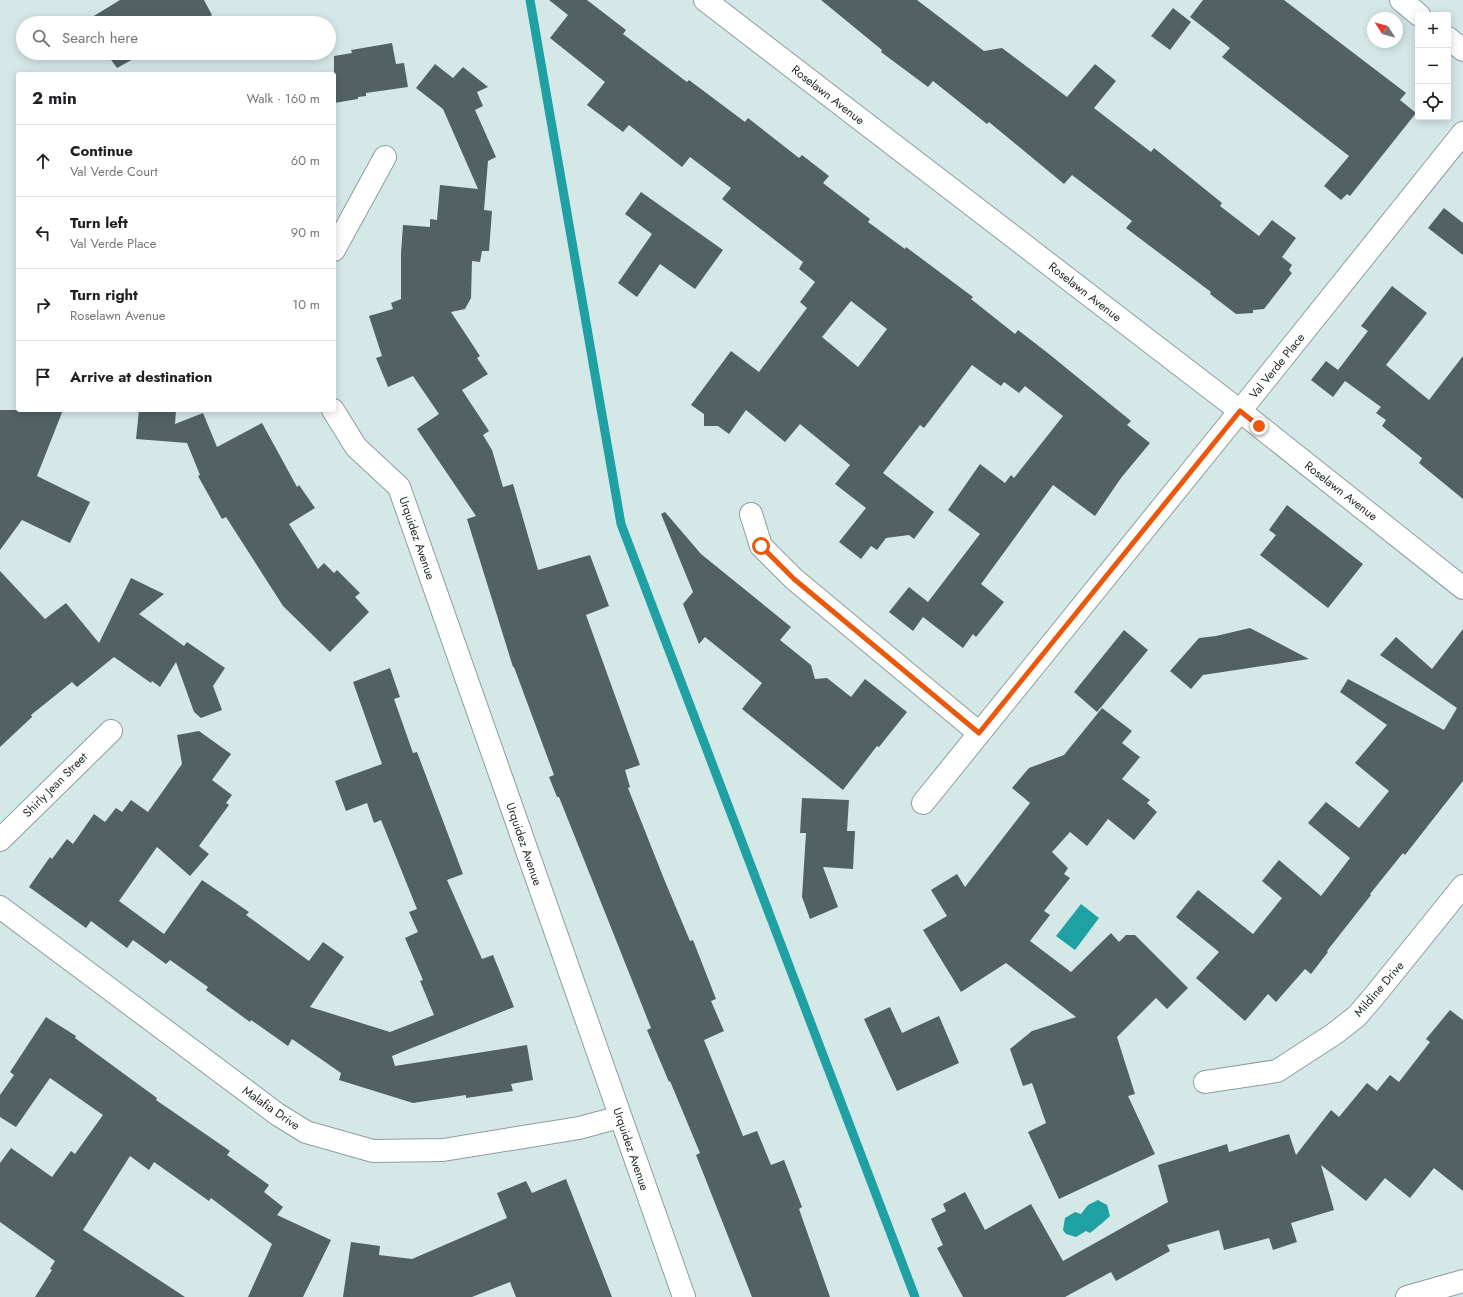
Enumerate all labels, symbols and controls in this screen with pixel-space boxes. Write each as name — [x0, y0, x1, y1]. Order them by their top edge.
north arrow — [1367, 12, 1403, 48]
map controls — [1415, 12, 1451, 120]
button: + — [1415, 12, 1451, 48]
search box — [16, 16, 336, 60]
icon: search — [30, 27, 52, 49]
text: Search here — [62, 27, 138, 49]
button: − — [1415, 48, 1451, 84]
street label: Roselawn Avenue — [788, 61, 868, 129]
button: locate — [1415, 84, 1451, 120]
text: 2 min — [32, 86, 77, 110]
text: Walk · 160 m — [247, 89, 320, 108]
text: Continue — [70, 140, 133, 162]
icon: ahead — [32, 150, 54, 172]
text: 60 m — [291, 151, 320, 170]
text: Val Verde Court — [70, 162, 158, 181]
text: Turn left — [70, 212, 128, 234]
icon: left — [32, 222, 54, 244]
text: 90 m — [291, 223, 320, 242]
text: Val Verde Place — [70, 234, 156, 253]
street label: Roselawn Avenue — [1045, 258, 1125, 326]
text: Turn right — [70, 284, 138, 306]
icon: right — [32, 294, 54, 316]
text: 10 m — [292, 295, 320, 314]
text: Roselawn Avenue — [70, 306, 166, 325]
street label: Val Verde Place — [1245, 329, 1309, 403]
icon: arrive — [32, 366, 54, 388]
text: Arrive at destination — [70, 366, 212, 388]
route end — [1250, 417, 1268, 435]
street label: Roselawn Avenue — [1301, 457, 1381, 525]
street label: Urquidez Avenue — [394, 494, 440, 582]
route start — [752, 537, 770, 555]
street label: Shirly Jean Street — [19, 748, 92, 821]
street label: Urquidez Avenue — [501, 800, 547, 888]
street label: Mildine Drive — [1350, 957, 1408, 1021]
street label: Malafia Drive — [239, 1082, 303, 1134]
street label: Urquidez Avenue — [608, 1105, 654, 1193]

